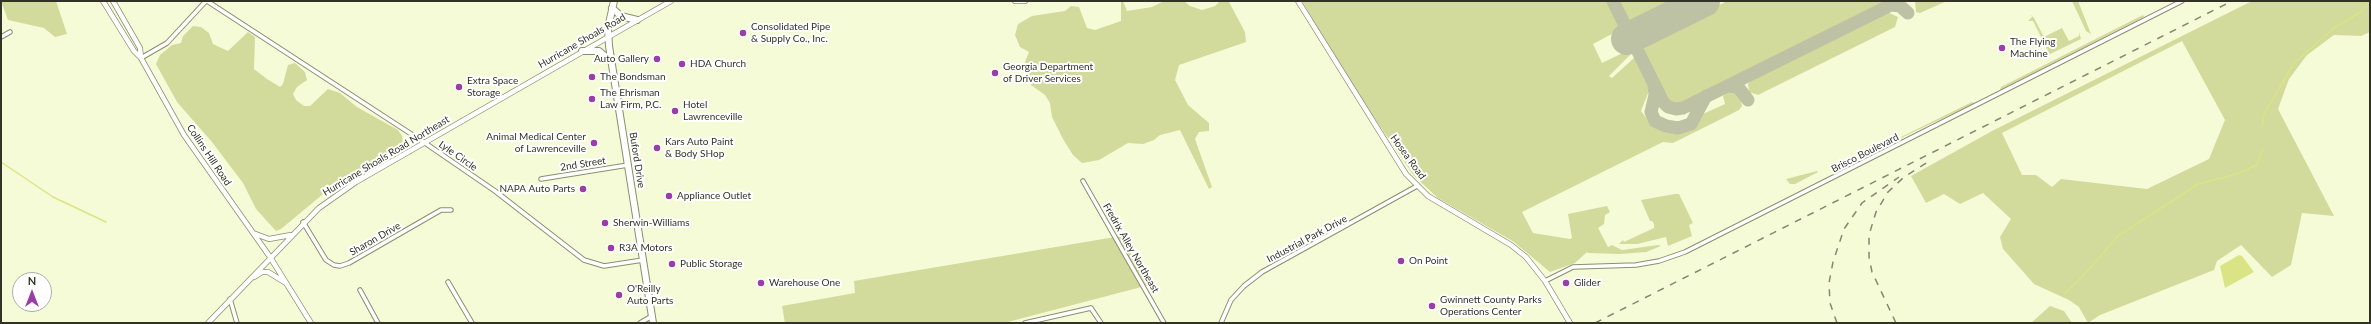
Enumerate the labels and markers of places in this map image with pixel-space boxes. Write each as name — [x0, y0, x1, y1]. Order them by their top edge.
place label: Consolidated Pipe & Supply Co., Inc. — [751, 21, 830, 44]
marker: Consolidated Pipe & Supply Co., Inc. — [738, 28, 748, 38]
place label: The Flying Machine — [2010, 36, 2055, 60]
marker: The Flying Machine — [1997, 43, 2007, 53]
place label: Auto Gallery — [594, 53, 649, 65]
marker: Auto Gallery — [652, 54, 662, 64]
place label: HDA Church — [690, 58, 746, 70]
marker: HDA Church — [677, 59, 687, 69]
place label: Georgia Department of Driver Services — [1003, 61, 1093, 84]
marker: Georgia Department of Driver Services — [990, 68, 1000, 78]
place label: The Bondsman — [600, 71, 666, 83]
marker: The Bondsman — [587, 72, 597, 82]
place label: Extra Space Storage — [467, 75, 518, 98]
marker: Extra Space Storage — [454, 82, 464, 92]
place label: The Ehrisman Law Firm, P.C. — [600, 87, 661, 110]
marker: The Ehrisman Law Firm, P.C. — [587, 94, 597, 104]
place label: Hotel Lawrenceville — [683, 99, 743, 122]
marker: Hotel Lawrenceville — [670, 106, 680, 116]
place label: Animal Medical Center of Lawrenceville — [486, 131, 586, 154]
place label: Kars Auto Paint & Body SHop — [665, 136, 733, 160]
marker: Animal Medical Center of Lawrenceville — [589, 138, 599, 148]
marker: Kars Auto Paint & Body SHop — [652, 143, 662, 153]
place label: NAPA Auto Parts — [499, 183, 575, 195]
marker: NAPA Auto Parts — [578, 184, 588, 194]
place label: Appliance Outlet — [677, 190, 751, 202]
marker: Appliance Outlet — [664, 191, 674, 201]
place label: Sherwin-Williams — [613, 217, 690, 229]
marker: Sherwin-Williams — [600, 218, 610, 228]
place label: R3A Motors — [619, 242, 672, 254]
marker: R3A Motors — [606, 243, 616, 253]
place label: On Point — [1409, 255, 1448, 267]
marker: On Point — [1396, 256, 1406, 266]
place label: Public Storage — [680, 258, 743, 270]
marker: Public Storage — [667, 259, 677, 269]
place label: Warehouse One — [769, 277, 840, 289]
place label: Glider — [1574, 277, 1601, 289]
marker: Warehouse One — [756, 278, 766, 288]
marker: Glider — [1561, 278, 1571, 288]
place label: O'Reilly Auto Parts — [627, 283, 673, 306]
marker: O'Reilly Auto Parts — [614, 290, 624, 300]
place label: Gwinnett County Parks Operations Center — [1440, 294, 1542, 318]
marker: Gwinnett County Parks Operations Center — [1427, 301, 1437, 311]

